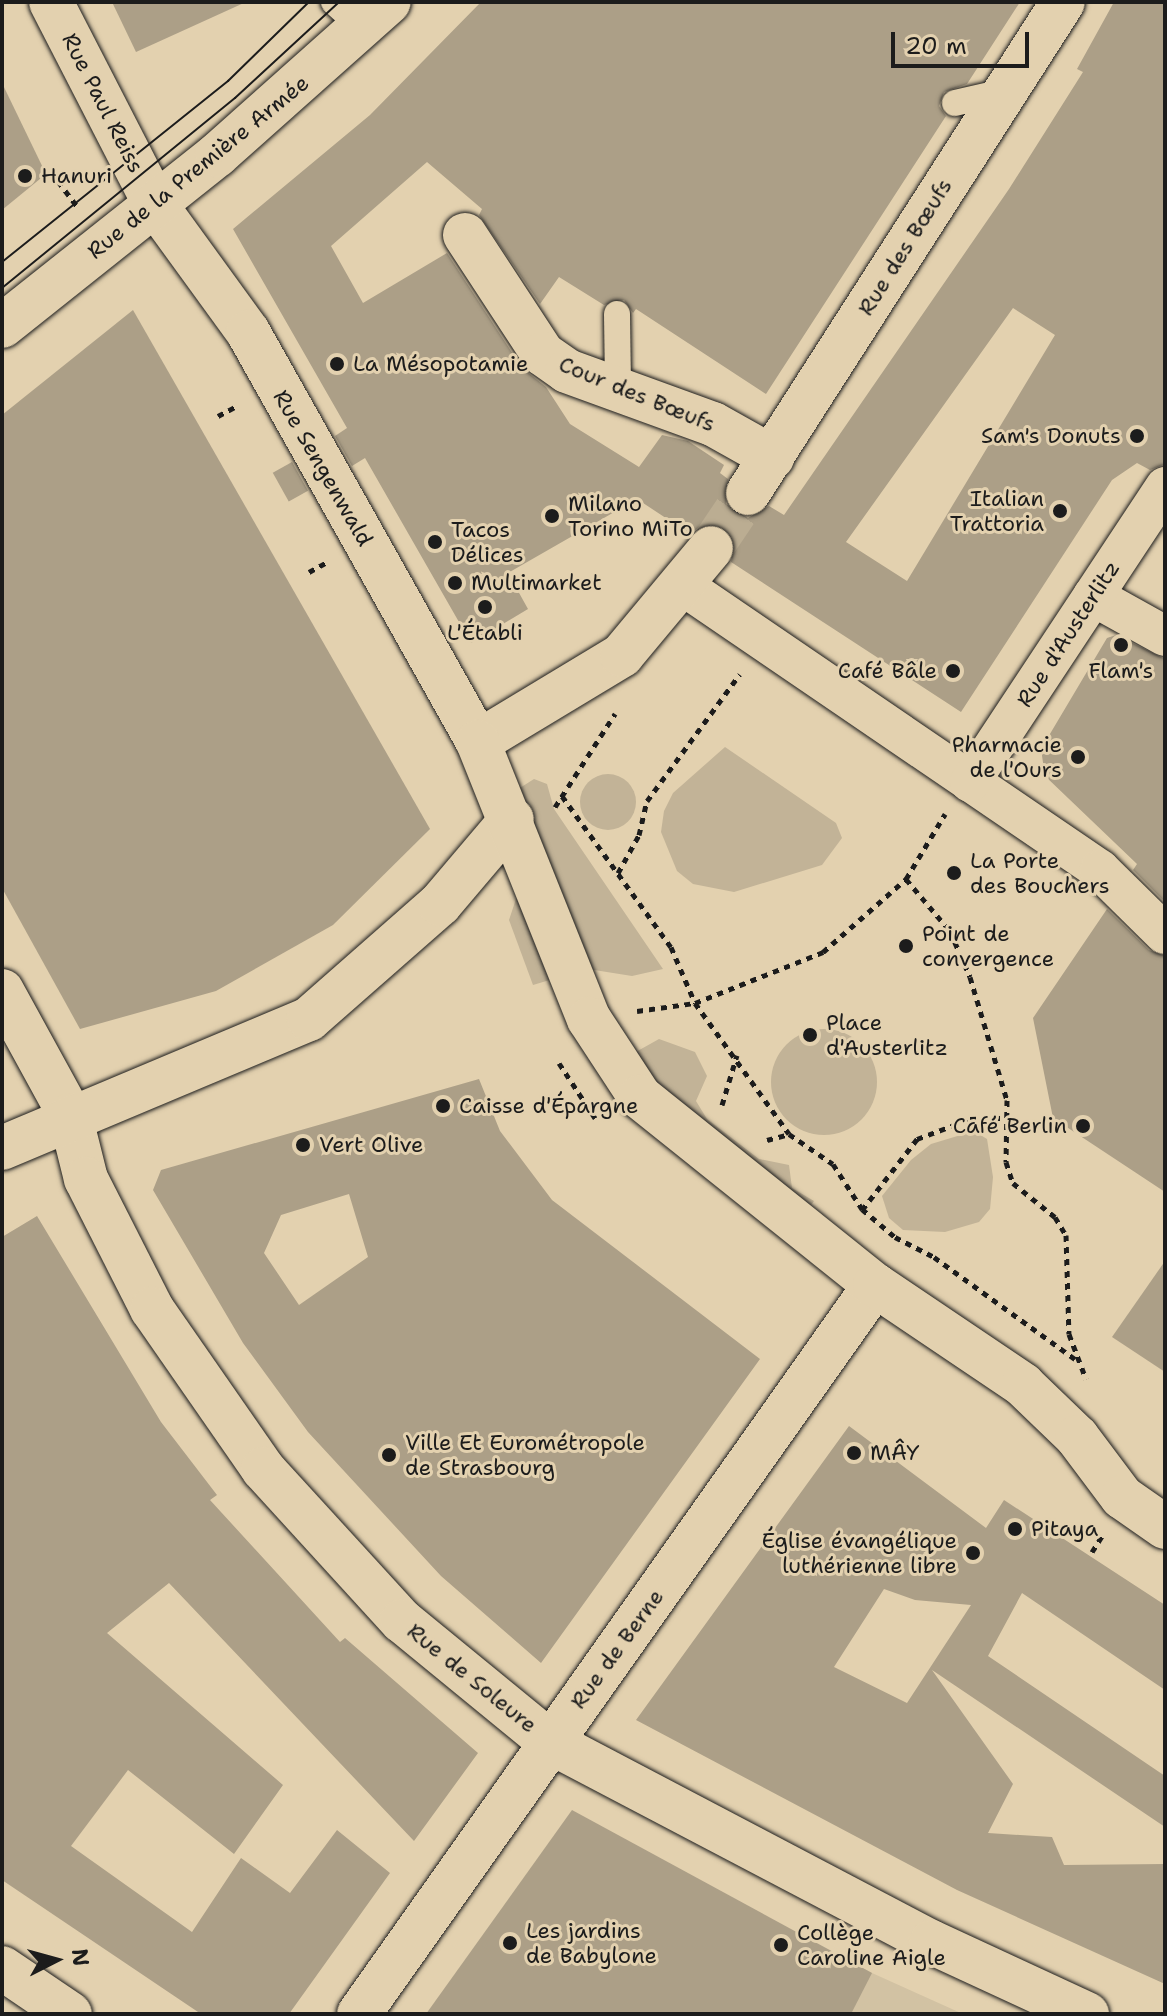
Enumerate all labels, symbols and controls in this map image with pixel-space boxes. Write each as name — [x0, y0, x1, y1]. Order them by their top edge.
scale bar — [895, 16, 1033, 66]
street label: Rue Paul Reiss — [56, 29, 150, 177]
text: 20 m — [905, 30, 967, 62]
street label: Rue de la Première Armée — [82, 70, 314, 264]
place label: Hanuri — [41, 163, 112, 189]
marker: Hanuri — [16, 167, 34, 185]
street label: Rue des Bœufs — [852, 174, 958, 320]
place label: La Mésopotamie — [353, 351, 528, 377]
street label: Cour des Bœufs — [555, 351, 719, 437]
marker: La Mésopotamie — [328, 355, 346, 373]
street label: Rue Sengenwald — [268, 385, 378, 551]
place label: Sam's Donuts — [981, 423, 1121, 449]
marker: Sam's Donuts — [1128, 427, 1146, 445]
place label: Italian Trattoria — [950, 485, 1044, 536]
place label: Milano Torino MiTo — [568, 490, 693, 542]
marker: Italian Trattoria — [1051, 502, 1069, 520]
marker: Milano Torino MiTo — [543, 507, 561, 525]
place label: Tacos Délices — [451, 516, 524, 568]
marker: Tacos Délices — [426, 533, 444, 551]
street label: Rue d'Austerlitz — [1011, 556, 1125, 712]
place label: Multimarket — [471, 570, 602, 596]
marker: Multimarket — [446, 574, 464, 592]
marker: L'Établi — [476, 598, 494, 616]
place label: L'Établi — [447, 620, 523, 646]
marker: Flam's — [1112, 636, 1130, 654]
place label: Café Bâle — [838, 658, 937, 684]
place label: Flam's — [1089, 658, 1153, 684]
marker: Café Bâle — [944, 662, 962, 680]
place label: Pharmacie de l'Ours — [952, 731, 1062, 782]
marker: Pharmacie de l'Ours — [1069, 748, 1087, 766]
place label: La Porte des Bouchers — [970, 847, 1110, 898]
marker: La Porte des Bouchers — [945, 864, 963, 882]
place label: Point de convergence — [922, 920, 1054, 972]
marker: Point de convergence — [897, 937, 915, 955]
place label: Place d'Austerlitz — [826, 1009, 948, 1060]
marker: Place d'Austerlitz — [801, 1026, 819, 1044]
place label: Caisse d'Épargne — [459, 1093, 638, 1119]
marker: Caisse d'Épargne — [434, 1097, 452, 1115]
place label: Café Berlin — [953, 1113, 1067, 1139]
marker: Café Berlin — [1074, 1117, 1092, 1135]
place label: Vert Olive — [319, 1132, 424, 1158]
marker: Vert Olive — [294, 1136, 312, 1154]
place label: Ville Et Eurométropole de Strasbourg — [405, 1429, 645, 1480]
place label: MÂY — [870, 1440, 919, 1466]
marker: MÂY — [845, 1444, 863, 1462]
marker: Ville Et Eurométropole de Strasbourg — [380, 1446, 398, 1464]
place label: Pitaya — [1031, 1516, 1098, 1542]
marker: Pitaya — [1006, 1520, 1024, 1538]
place label: Église évangélique luthérienne libre — [762, 1527, 957, 1578]
marker: Église évangélique luthérienne libre — [964, 1544, 982, 1562]
street label: Rue de Berne — [565, 1584, 669, 1714]
street label: Rue de Soleure — [402, 1618, 542, 1738]
place label: Les jardins de Babylone — [526, 1917, 657, 1968]
place label: Collège Caroline Aigle — [797, 1919, 946, 1970]
north arrow — [16, 1920, 96, 2000]
marker: Les jardins de Babylone — [501, 1934, 519, 1952]
marker: Collège Caroline Aigle — [772, 1936, 790, 1954]
text: N — [65, 1947, 96, 1968]

